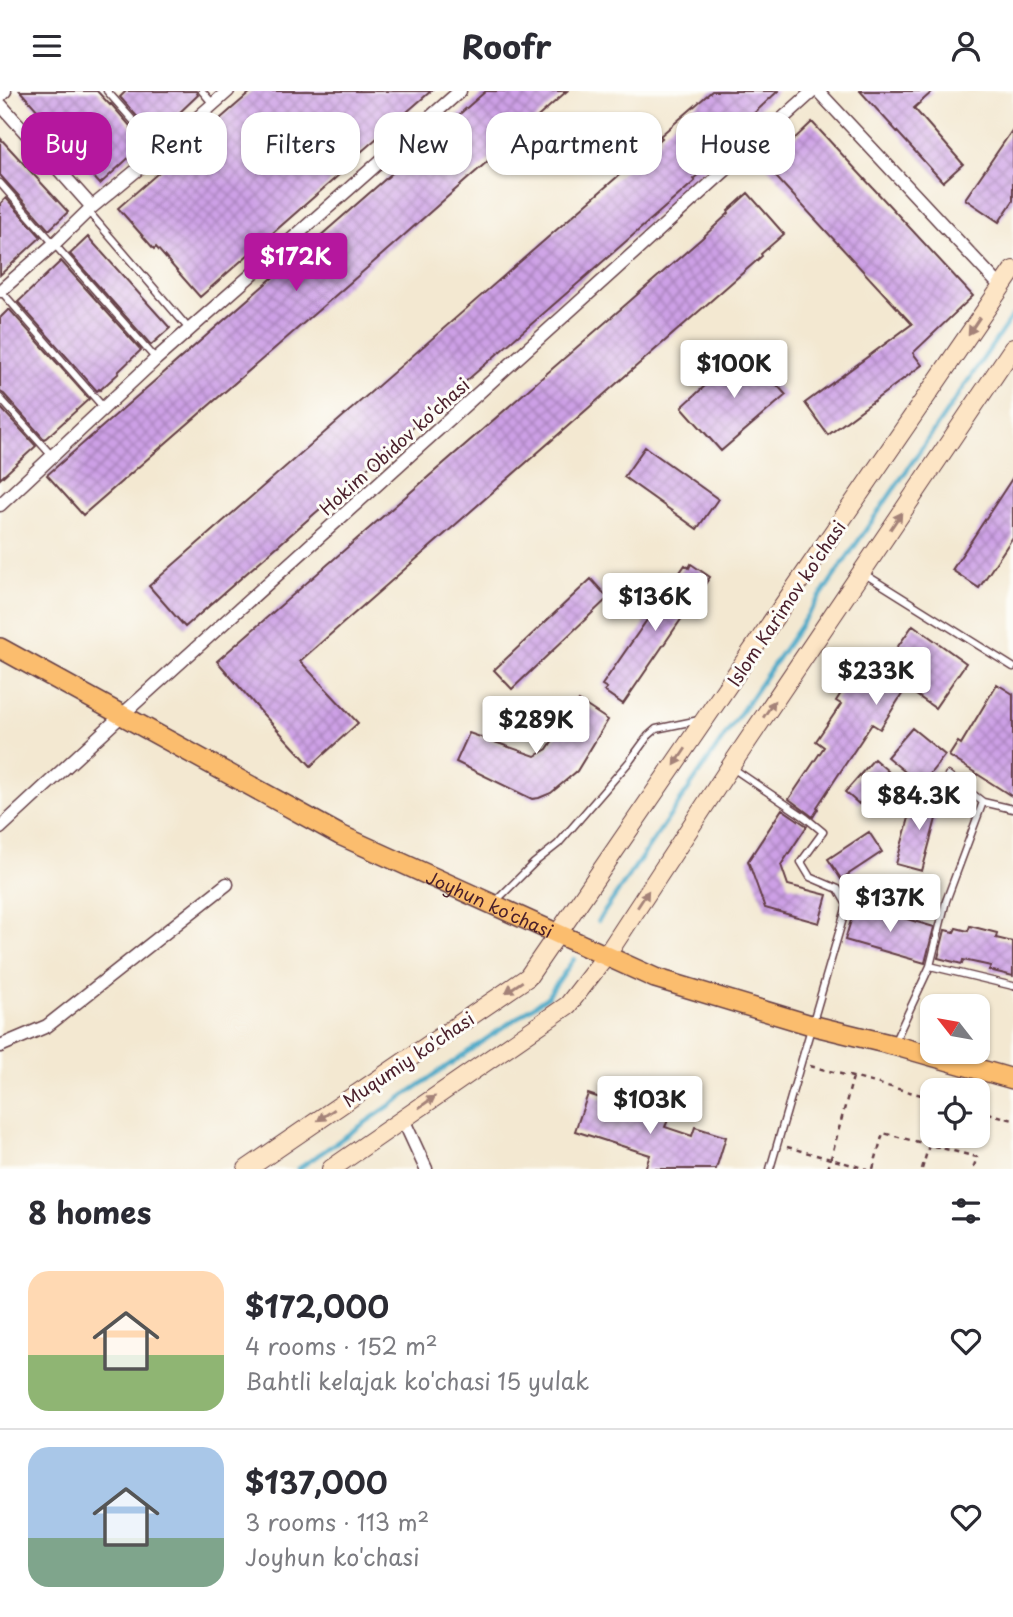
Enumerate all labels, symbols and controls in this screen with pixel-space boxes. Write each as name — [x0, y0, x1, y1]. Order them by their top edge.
text: Roofr — [462, 22, 551, 70]
icon: menu — [28, 27, 66, 65]
icon: person — [947, 27, 985, 65]
chip: Buy — [21, 112, 112, 175]
chip: Rent — [126, 112, 227, 175]
chip: Filters — [241, 112, 360, 175]
chip: New — [374, 112, 472, 175]
chip: Apartment — [486, 112, 662, 175]
chip: House — [676, 112, 795, 175]
pin: $172K — [247, 233, 345, 293]
text: $172K — [260, 238, 332, 273]
one-way arrow — [967, 317, 981, 335]
pin: $100K — [685, 341, 783, 400]
text: $100K — [696, 345, 772, 380]
street label: Hokim Obidov ko'chasi — [313, 371, 475, 521]
one-way arrow — [889, 512, 903, 530]
street label: Islom Karimov ko'chasi — [720, 515, 852, 691]
pin: $136K — [606, 573, 704, 633]
text: $136K — [618, 578, 692, 613]
pin: $233K — [827, 647, 925, 707]
text: $233K — [838, 652, 914, 687]
pin: $289K — [487, 697, 585, 756]
one-way arrow — [762, 700, 776, 718]
text: $289K — [498, 701, 574, 736]
one-way arrow — [674, 747, 687, 767]
pin: $84.3K — [862, 773, 976, 832]
text: $84.3K — [877, 777, 961, 812]
street label: Joyhun ko'chasi — [422, 863, 558, 944]
pin: $137K — [841, 875, 939, 934]
text: $137K — [855, 879, 925, 914]
one-way arrow — [636, 890, 650, 908]
one-way arrow — [504, 980, 524, 993]
north arrow — [920, 994, 990, 1064]
map controls — [920, 994, 990, 1148]
street label: Muqumiy ko'chasi — [337, 1005, 479, 1113]
pin: $103K — [601, 1077, 699, 1136]
button: locate — [920, 1078, 990, 1148]
text: $103K — [613, 1081, 687, 1116]
one-way arrow — [418, 1095, 436, 1109]
one-way arrow — [317, 1108, 335, 1122]
text: 8 homes — [28, 1189, 151, 1234]
icon: filters — [947, 1192, 985, 1230]
text: $172,000 — [245, 1283, 389, 1328]
icon: home — [84, 1299, 168, 1383]
icon: heart — [947, 1322, 985, 1360]
text: 4 rooms · 152 m² — [245, 1328, 438, 1363]
text: Bahtli kelajak ko'chasi 15 yulak — [245, 1363, 589, 1398]
text: $137,000 — [245, 1459, 388, 1504]
icon: home — [84, 1475, 168, 1559]
icon: heart — [947, 1498, 985, 1536]
text: 3 rooms · 113 m² — [245, 1504, 429, 1539]
text: Joyhun ko'chasi — [245, 1539, 420, 1574]

